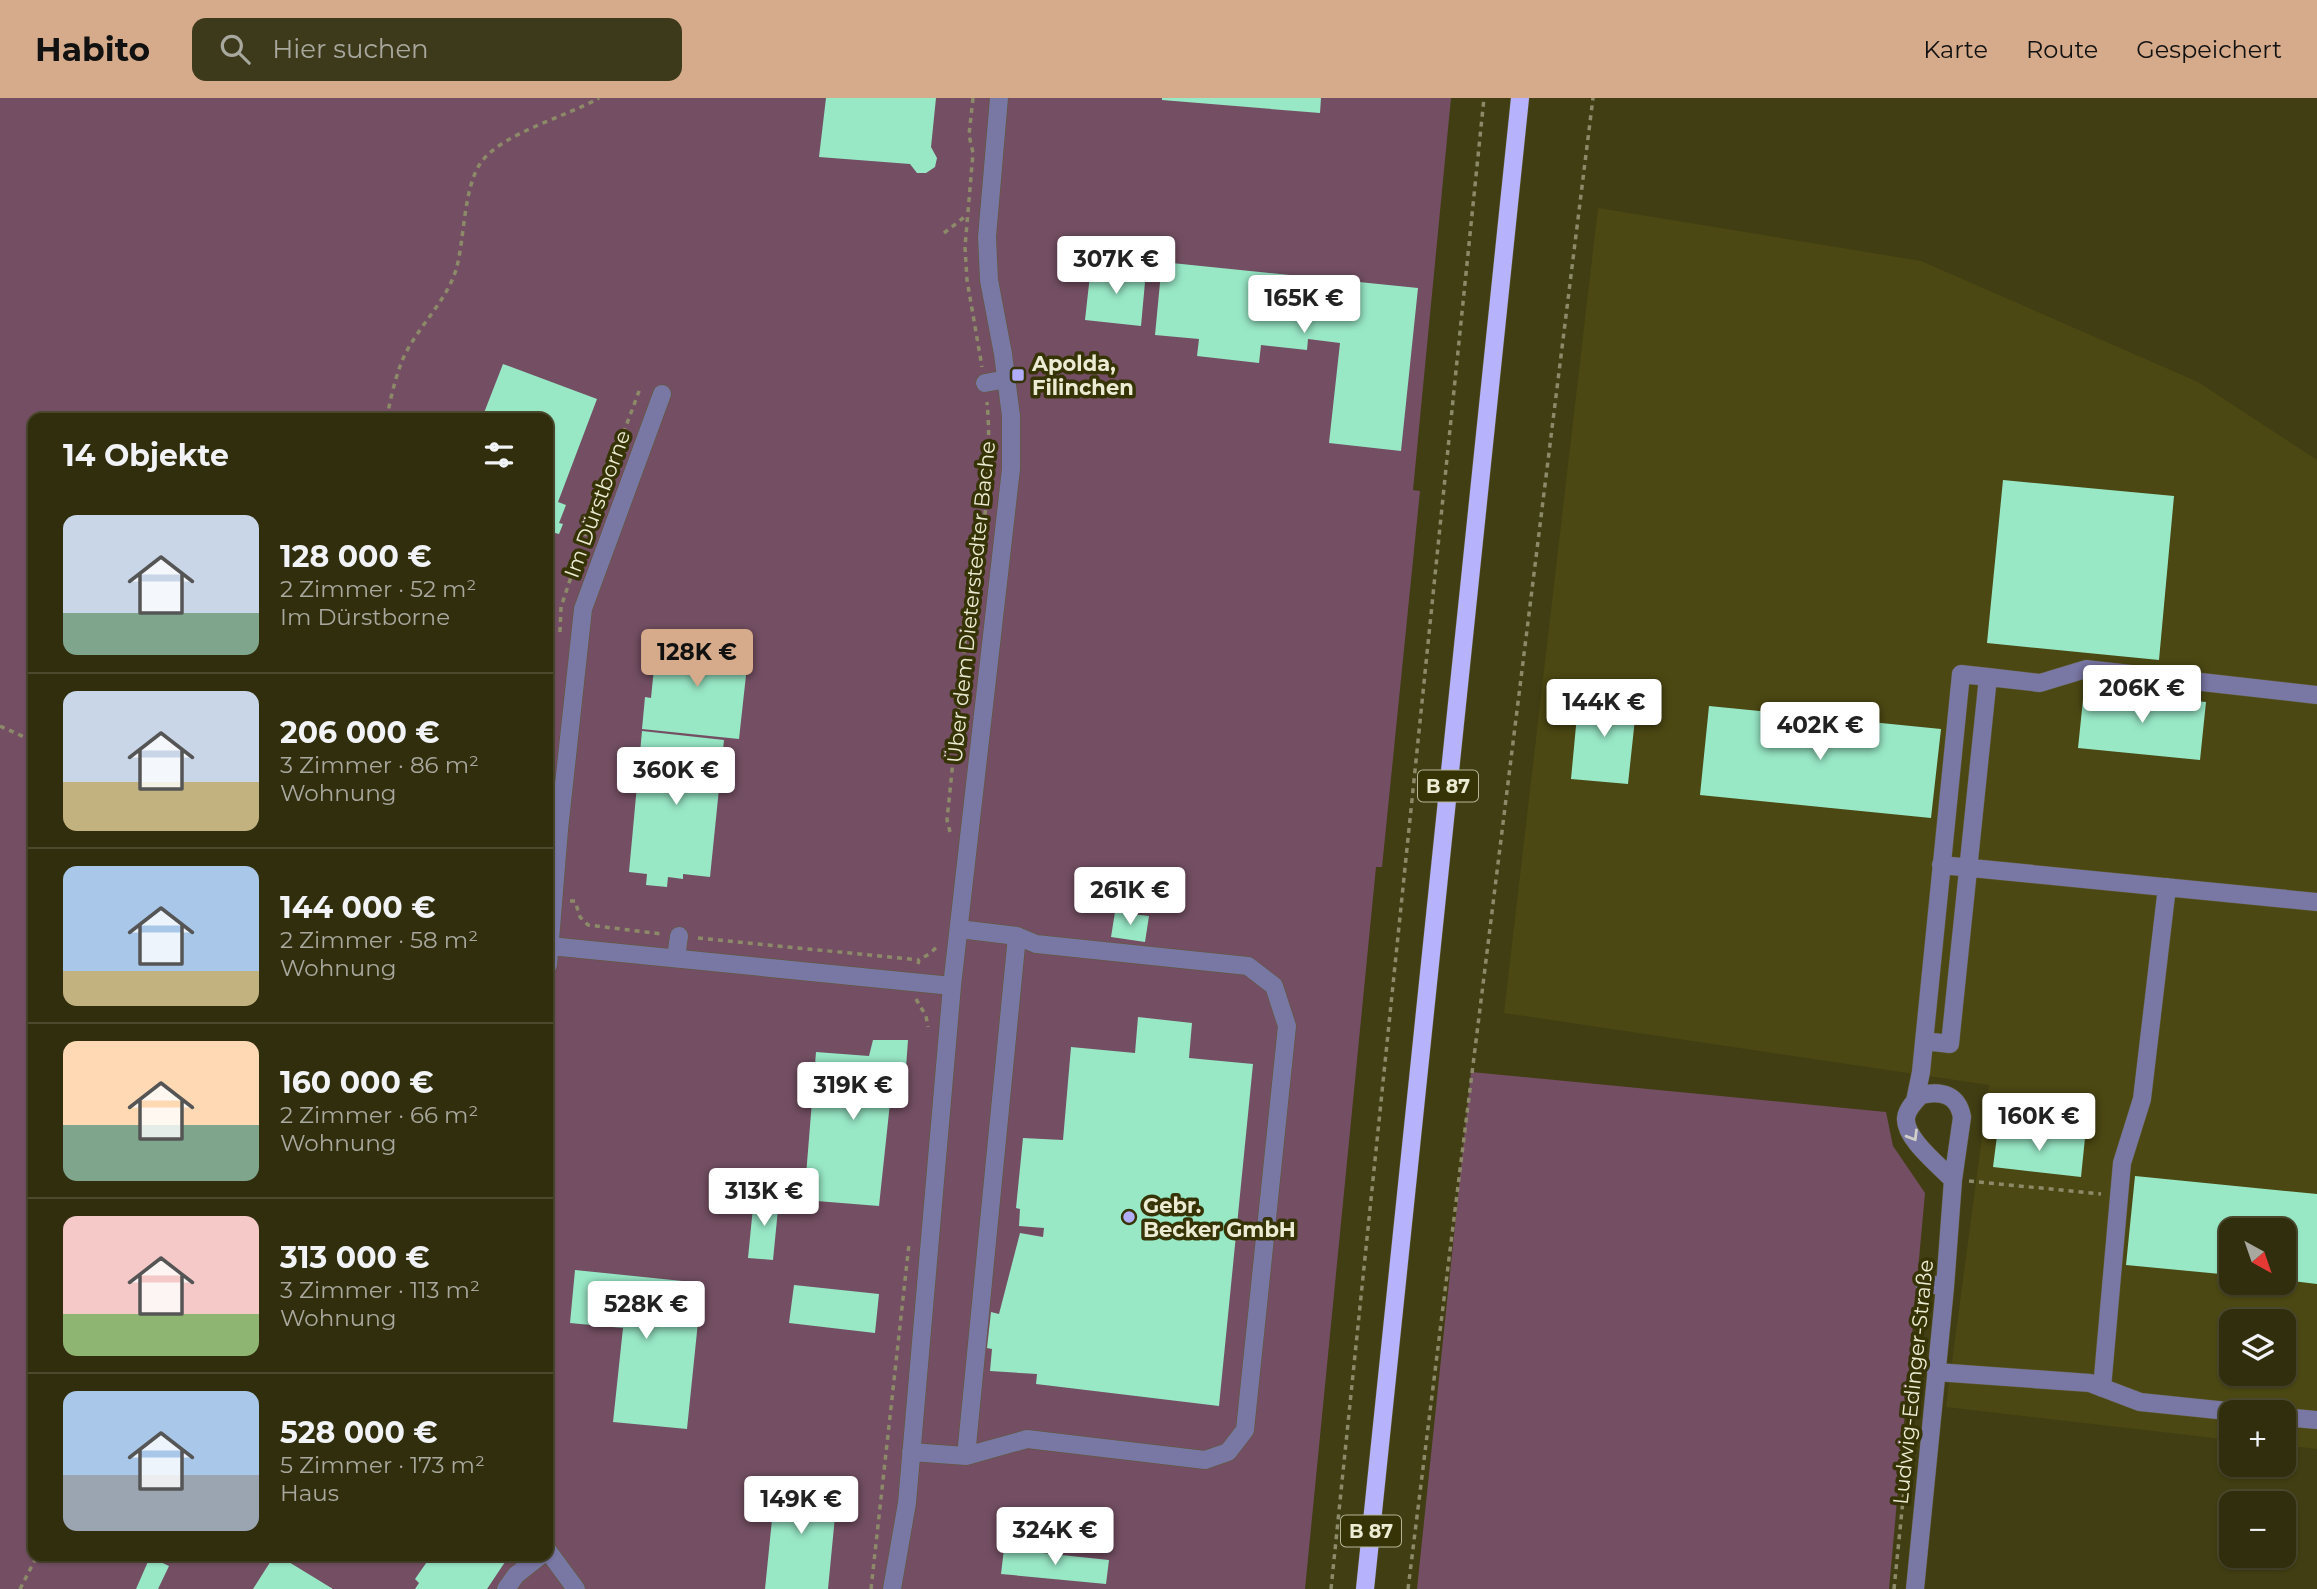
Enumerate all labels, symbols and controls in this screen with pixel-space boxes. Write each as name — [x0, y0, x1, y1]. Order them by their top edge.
search box — [192, 18, 682, 81]
text: Habito — [35, 29, 150, 69]
icon: search — [216, 30, 254, 68]
text: Hier suchen — [272, 33, 429, 65]
text: Karte — [1923, 35, 1988, 64]
text: Route — [2026, 35, 2098, 64]
text: Gespeichert — [2136, 35, 2282, 64]
pin: 307K € — [1059, 236, 1173, 296]
text: 307K € — [1073, 245, 1159, 273]
pin: 165K € — [1247, 275, 1361, 335]
text: 165K € — [1264, 284, 1344, 312]
place label: Apolda, Filinchen — [1031, 351, 1134, 400]
marker: Apolda, Filinchen — [1010, 367, 1026, 383]
street label: Im Dürstborne — [559, 427, 635, 581]
icon: filters — [480, 436, 518, 474]
text: 14 Objekte — [63, 437, 229, 474]
street label: Über dem Dieterstedter Bache — [942, 440, 1000, 764]
text: 128 000 € — [280, 538, 432, 575]
icon: home — [119, 543, 203, 627]
text: 2 Zimmer · 52 m² — [280, 575, 476, 603]
text: Im Dürstborne — [280, 603, 450, 631]
pin: 128K € — [640, 630, 754, 689]
text: 128K € — [657, 638, 737, 666]
pin: 206K € — [2085, 666, 2199, 725]
text: 206K € — [2099, 674, 2185, 702]
pin: 144K € — [1547, 680, 1661, 739]
text: 144K € — [1563, 688, 1645, 716]
pin: 402K € — [1763, 702, 1877, 762]
text: 402K € — [1776, 711, 1864, 739]
text: 206 000 € — [280, 714, 440, 751]
icon: home — [119, 719, 203, 803]
pin: 360K € — [619, 748, 733, 807]
text: 3 Zimmer · 86 m² — [280, 751, 479, 779]
text: 360K € — [633, 756, 719, 784]
road number: B 87 — [1418, 771, 1478, 802]
text: Wohnung — [280, 779, 397, 807]
pin: 261K € — [1073, 868, 1187, 927]
text: 261K € — [1090, 876, 1170, 904]
text: 144 000 € — [280, 889, 436, 926]
icon: home — [119, 894, 203, 978]
text: 2 Zimmer · 58 m² — [280, 926, 478, 954]
text: Wohnung — [280, 954, 397, 982]
pin: 319K € — [796, 1062, 910, 1122]
text: 160 000 € — [280, 1064, 434, 1101]
icon: home — [119, 1069, 203, 1153]
text: 319K € — [813, 1071, 893, 1099]
pin: 160K € — [1982, 1094, 2096, 1153]
text: 2 Zimmer · 66 m² — [280, 1101, 478, 1129]
text: 160K € — [1998, 1102, 2080, 1130]
one-way arrow — [1905, 1128, 1918, 1141]
text: Wohnung — [280, 1129, 397, 1157]
pin: 313K € — [707, 1168, 821, 1228]
text: 313K € — [725, 1177, 803, 1205]
place label: Gebr. Becker GmbH — [1143, 1193, 1296, 1242]
marker: Gebr. Becker GmbH — [1121, 1209, 1137, 1225]
north arrow — [2219, 1218, 2296, 1295]
map controls — [2219, 1218, 2296, 1568]
text: 313 000 € — [280, 1239, 430, 1276]
icon: home — [119, 1244, 203, 1328]
street label: Ludwig-Edinger-Straße — [1888, 1258, 1938, 1506]
text: 3 Zimmer · 113 m² — [280, 1276, 480, 1304]
pin: 528K € — [589, 1282, 703, 1341]
text: 528K € — [604, 1290, 688, 1318]
text: Wohnung — [280, 1304, 397, 1332]
button: layers — [2219, 1309, 2296, 1386]
button: + — [2219, 1400, 2296, 1477]
text: 528 000 € — [280, 1414, 438, 1451]
icon: home — [119, 1419, 203, 1503]
text: 5 Zimmer · 173 m² — [280, 1451, 485, 1479]
pin: 149K € — [744, 1476, 858, 1536]
text: Haus — [280, 1479, 339, 1507]
text: 149K € — [760, 1485, 842, 1513]
button: − — [2219, 1491, 2296, 1568]
pin: 324K € — [998, 1508, 1112, 1567]
text: 324K € — [1013, 1516, 1097, 1544]
road number: B 87 — [1341, 1516, 1401, 1546]

